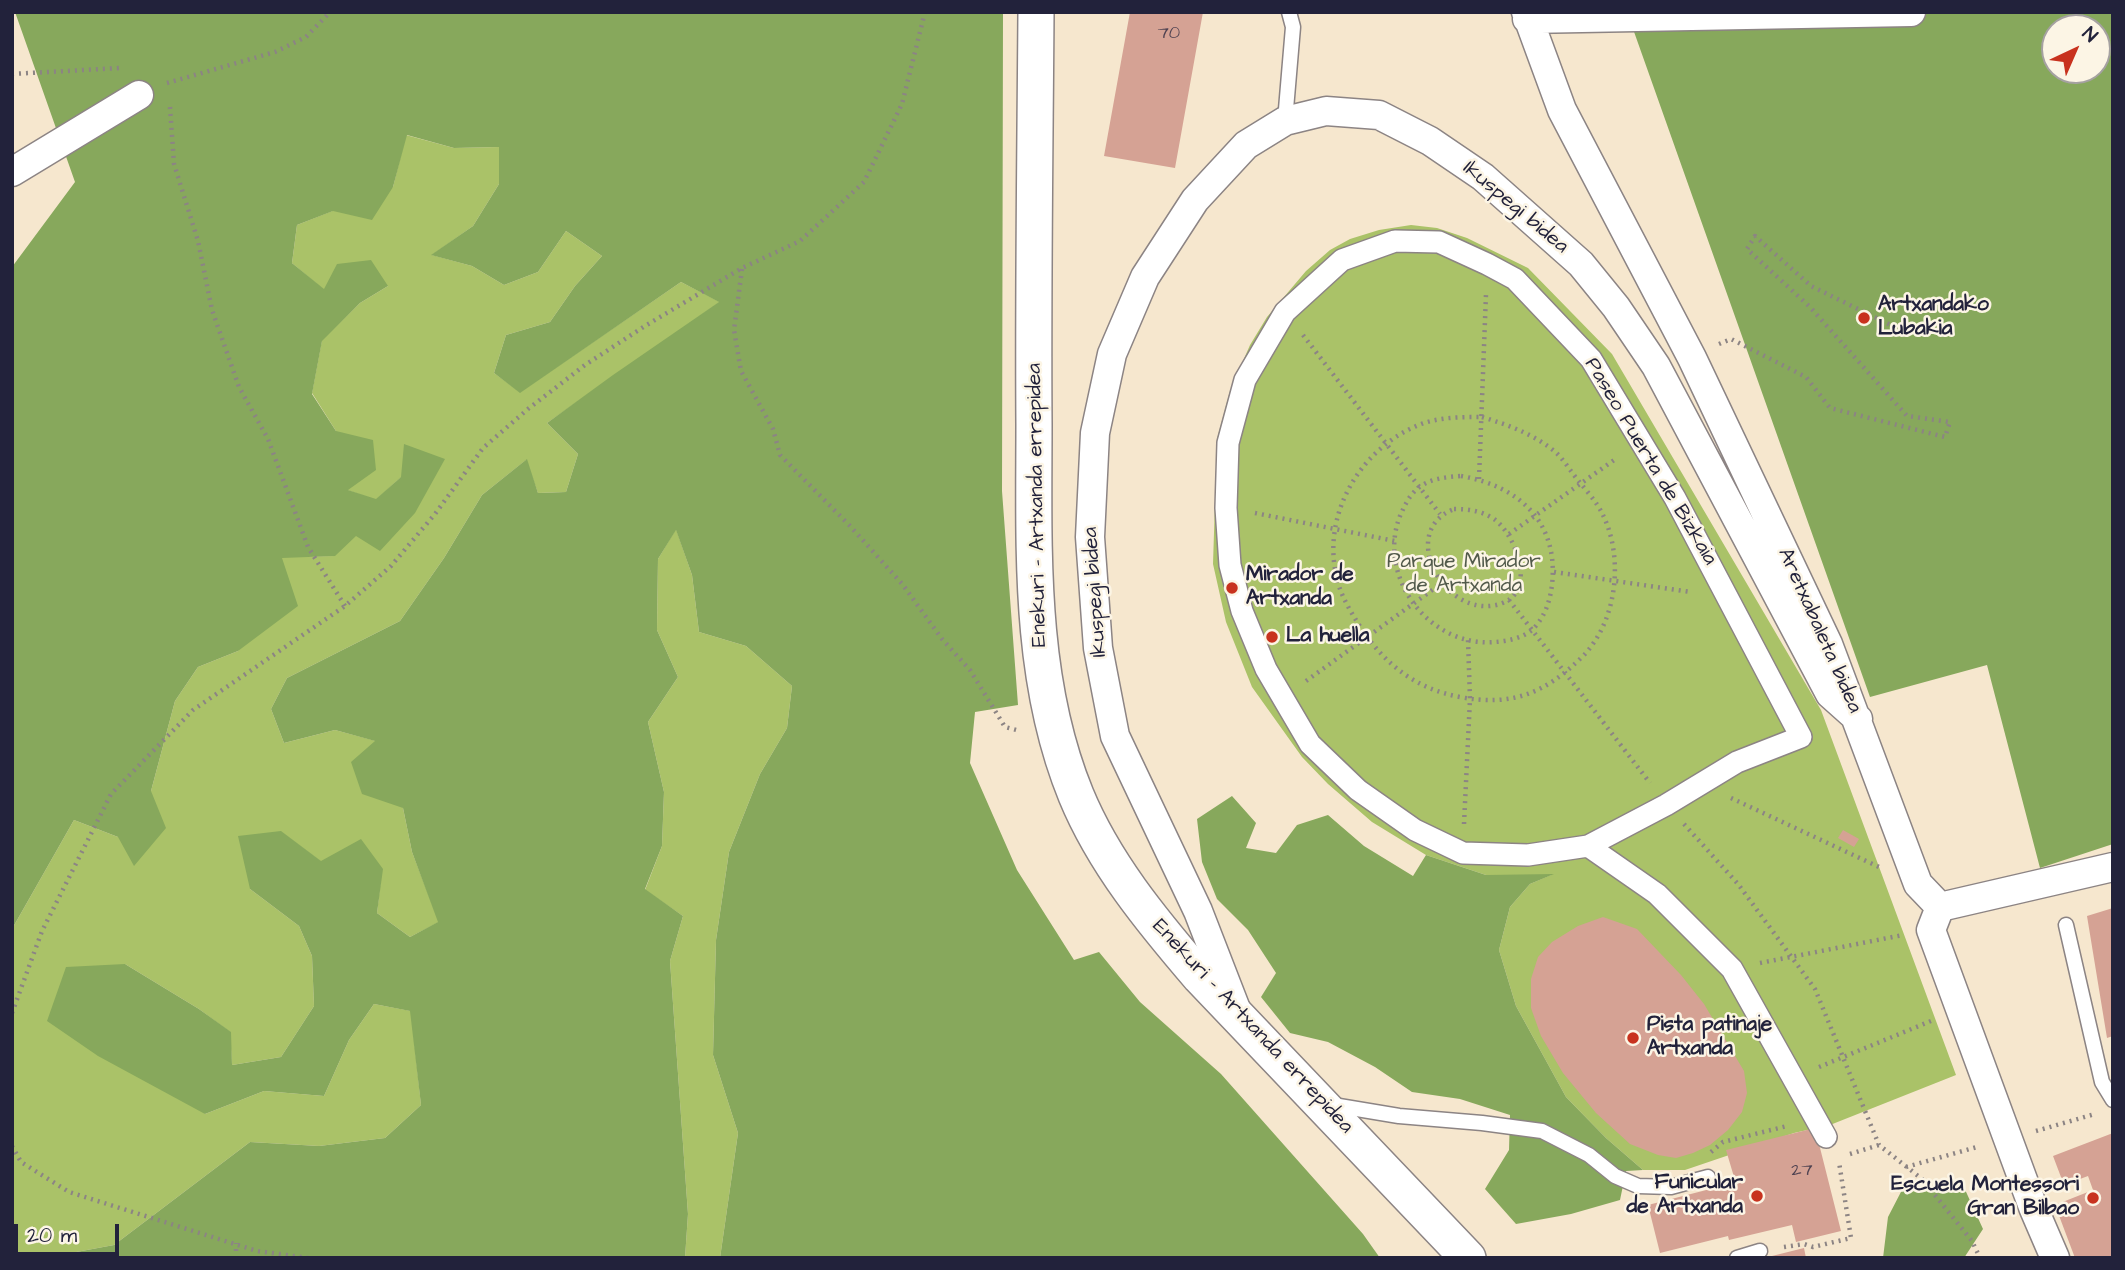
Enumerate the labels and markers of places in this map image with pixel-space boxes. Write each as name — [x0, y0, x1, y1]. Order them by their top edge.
place label: Artxandako Lubakia — [1878, 293, 1989, 343]
marker: Artxandako Lubakia — [1856, 310, 1872, 326]
place label: Mirador de Artxanda — [1246, 563, 1354, 613]
marker: Mirador de Artxanda — [1224, 580, 1240, 596]
place label: La huella — [1286, 624, 1369, 650]
marker: La huella — [1264, 629, 1280, 645]
place label: Pista patinaje Artxanda — [1647, 1013, 1772, 1063]
marker: Pista patinaje Artxanda — [1625, 1030, 1641, 1046]
place label: Funicular de Artxanda — [1626, 1171, 1743, 1221]
place label: Escuela Montessori Gran Bilbao — [1891, 1173, 2079, 1223]
marker: Funicular de Artxanda — [1749, 1188, 1765, 1204]
marker: Escuela Montessori Gran Bilbao — [2085, 1190, 2101, 1206]

